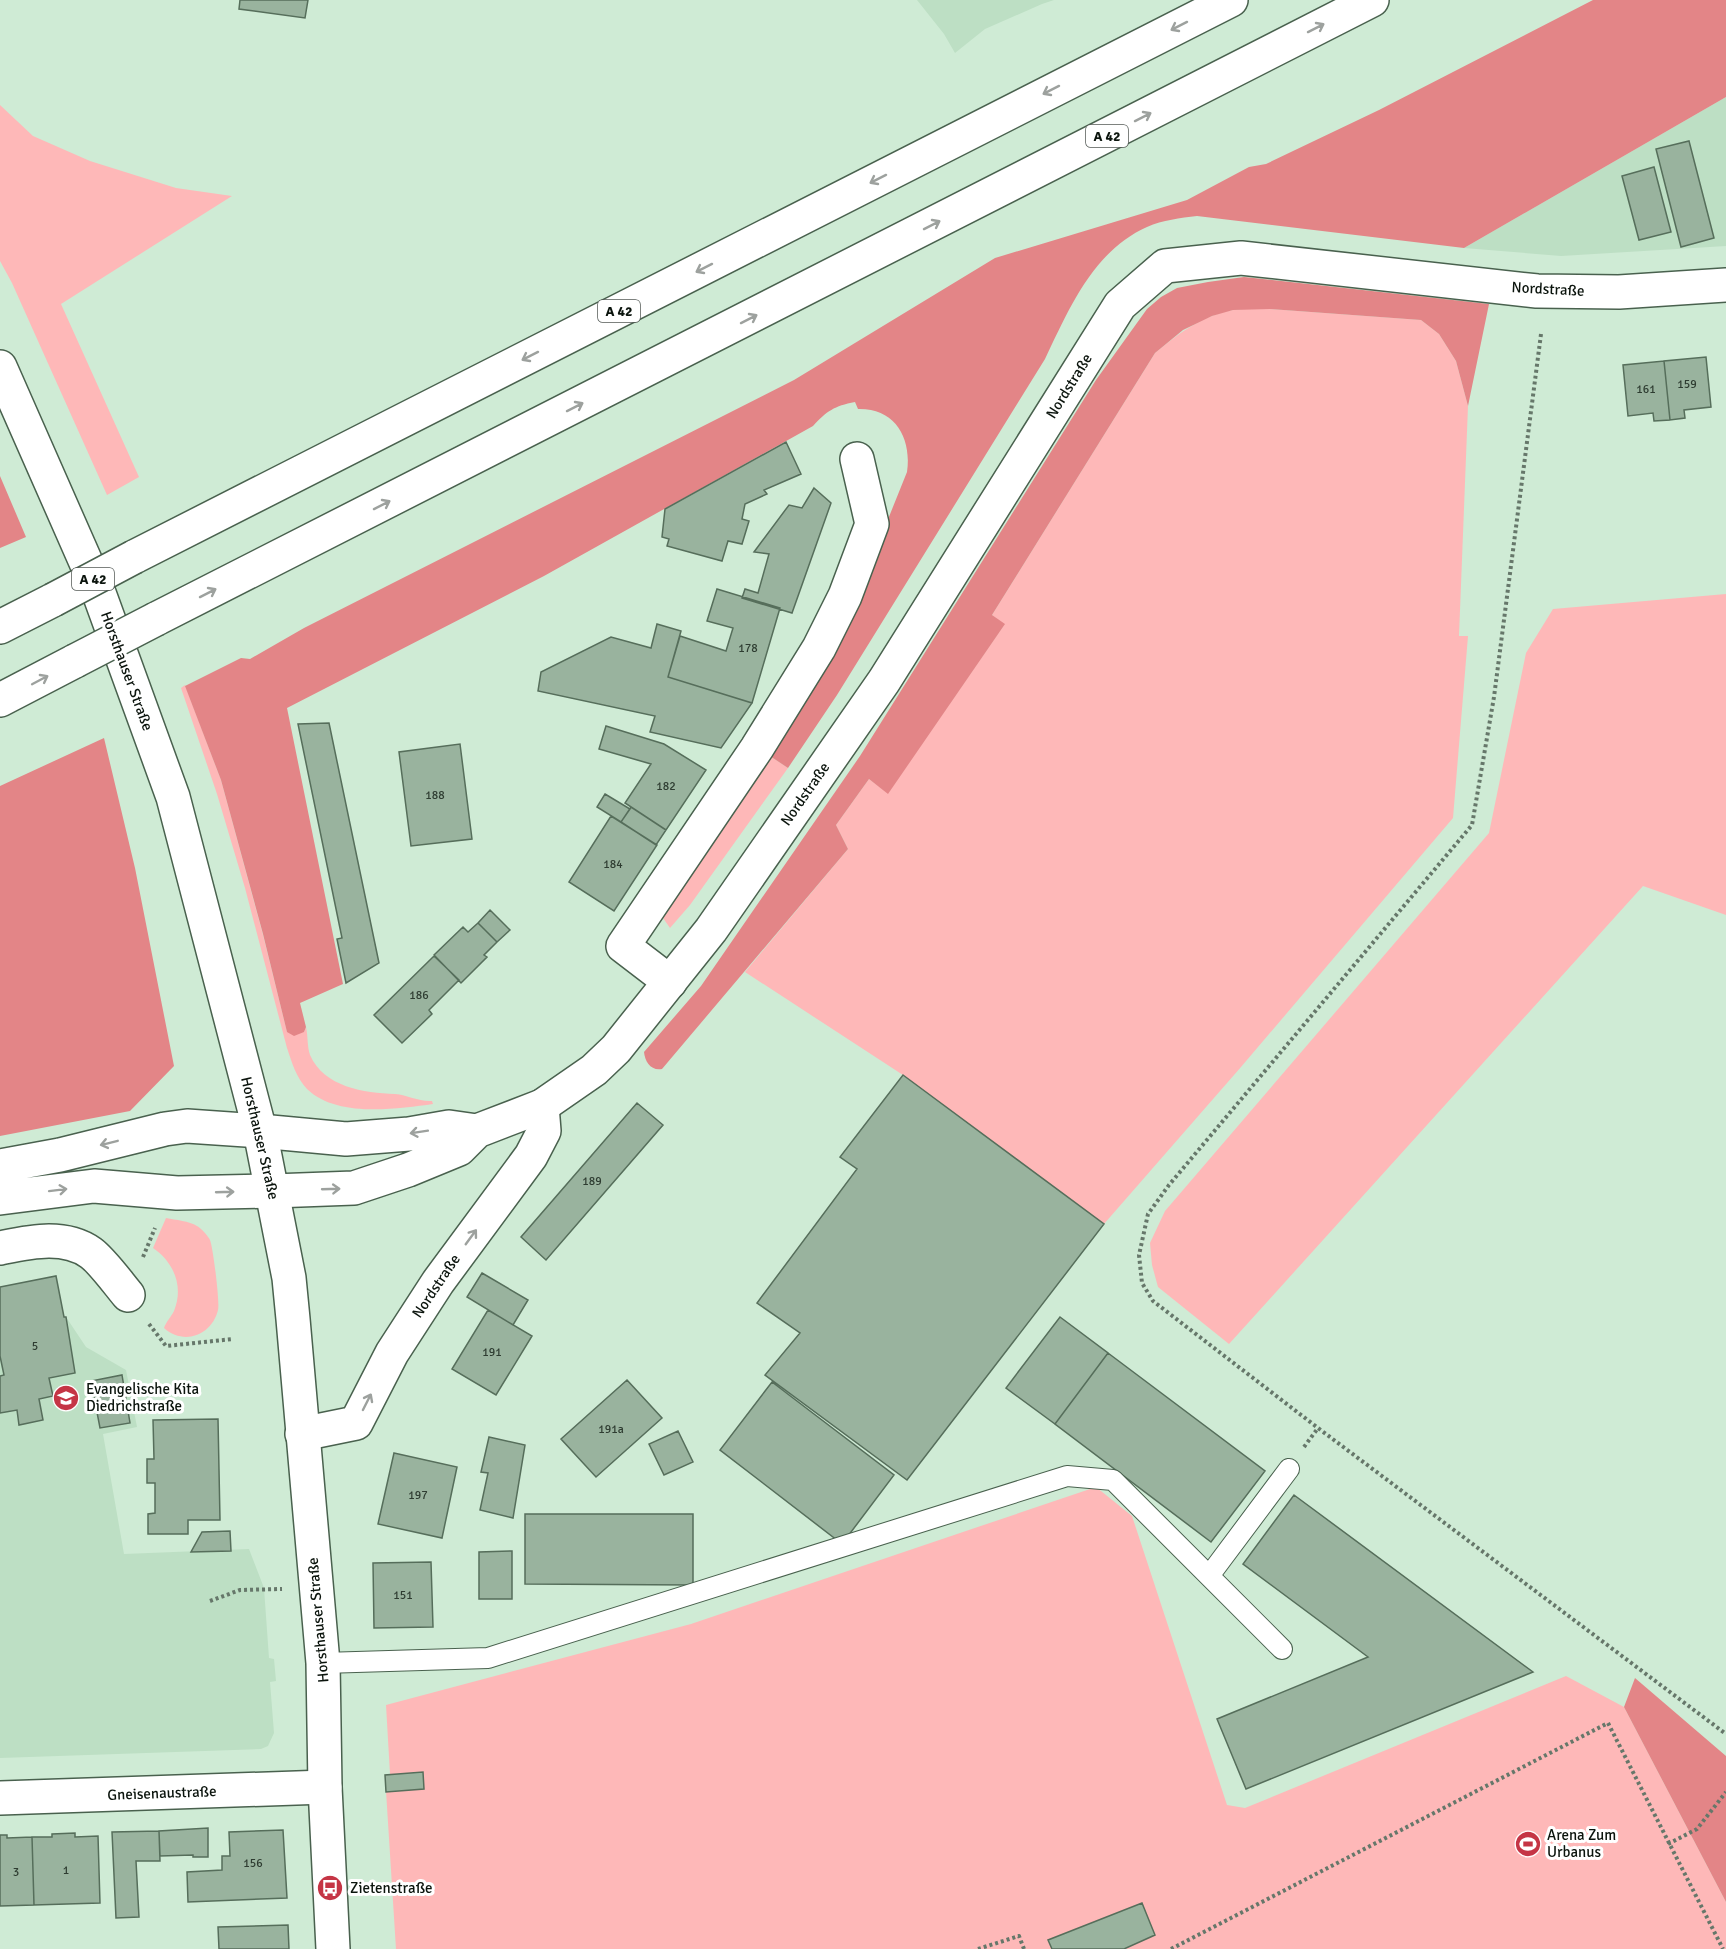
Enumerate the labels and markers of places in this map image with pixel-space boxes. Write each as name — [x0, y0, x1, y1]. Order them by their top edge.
place label: Evangelische Kita Diedrichstraße — [86, 1380, 199, 1415]
school or university icon: Evangelische Kita Diedrichstraße — [51, 1383, 81, 1413]
place label: Arena Zum Urbanus — [1547, 1826, 1616, 1861]
sports icon: Arena Zum Urbanus — [1513, 1829, 1543, 1859]
bus stop icon: Zietenstraße — [315, 1873, 345, 1903]
place label: Zietenstraße — [350, 1879, 433, 1897]

